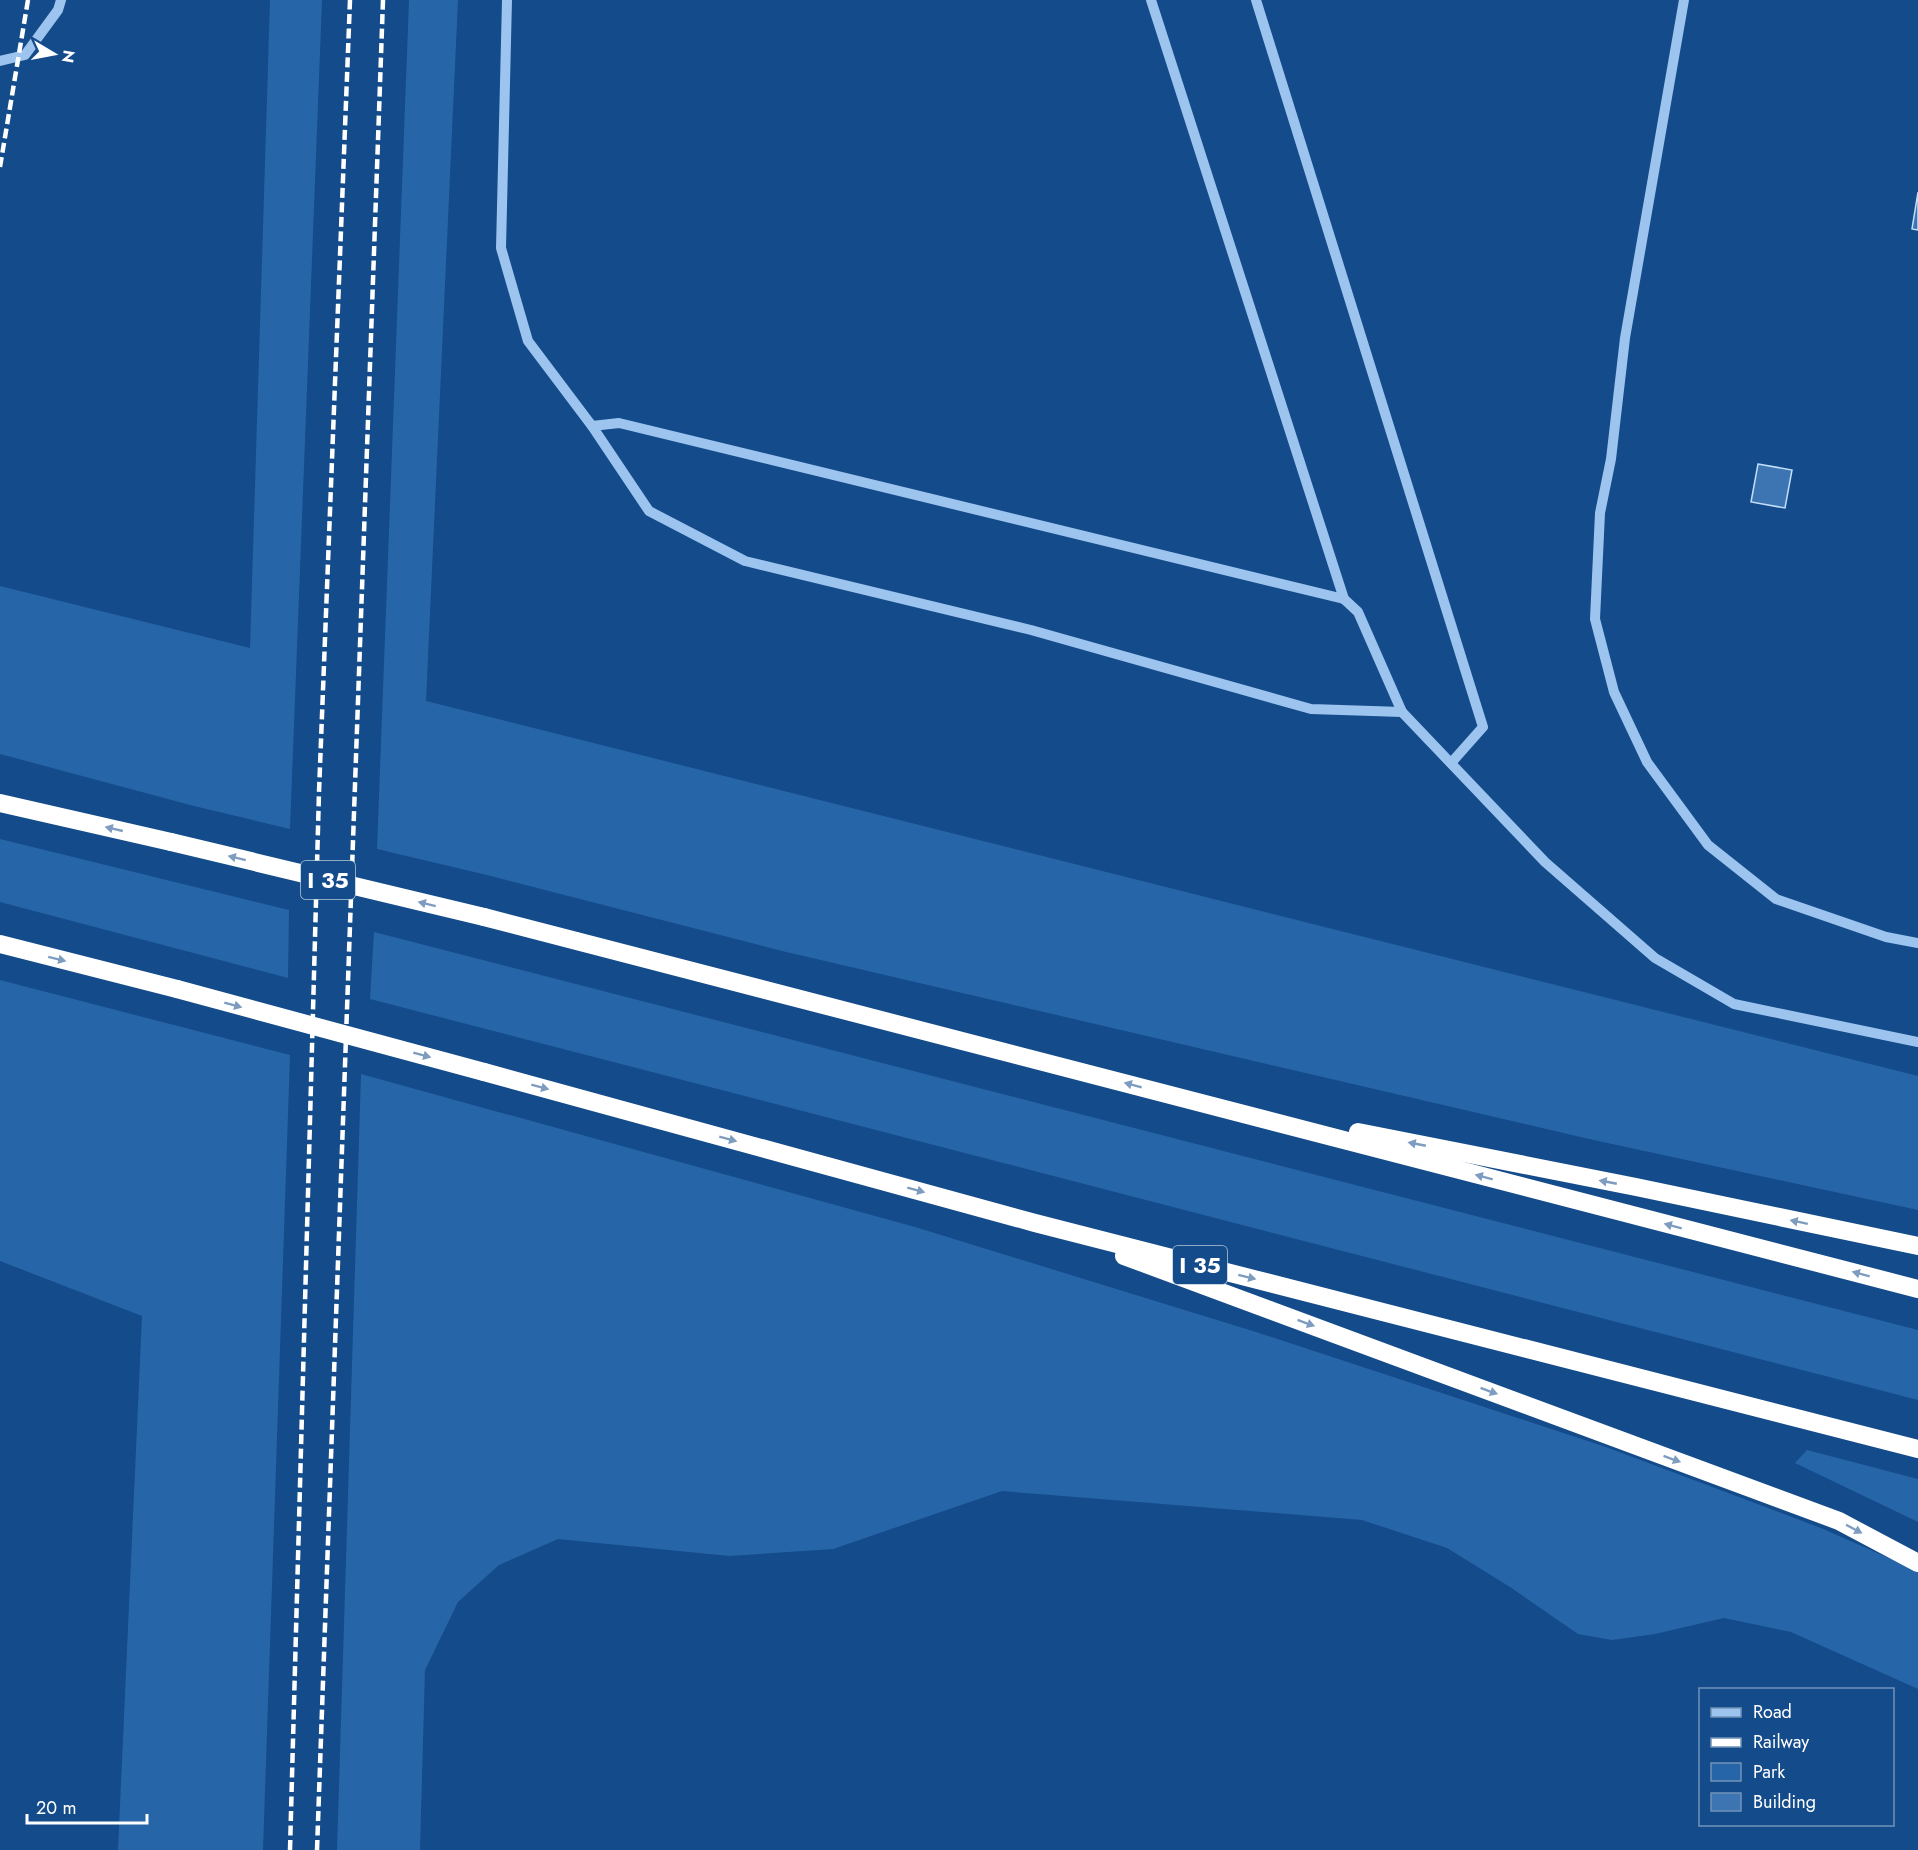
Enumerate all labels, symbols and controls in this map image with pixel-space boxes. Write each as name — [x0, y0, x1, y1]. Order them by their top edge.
north arrow — [24, 24, 84, 84]
text: N — [56, 48, 81, 65]
one-way arrow — [104, 824, 123, 833]
one-way arrow — [228, 853, 247, 862]
road number: I 35 — [301, 861, 355, 899]
one-way arrow — [418, 898, 436, 908]
one-way arrow — [47, 954, 66, 964]
one-way arrow — [224, 1000, 243, 1010]
one-way arrow — [413, 1051, 431, 1060]
one-way arrow — [1123, 1080, 1142, 1090]
one-way arrow — [531, 1083, 549, 1092]
one-way arrow — [719, 1135, 737, 1144]
one-way arrow — [1407, 1139, 1426, 1148]
one-way arrow — [1475, 1171, 1493, 1181]
one-way arrow — [1598, 1177, 1617, 1186]
one-way arrow — [907, 1186, 925, 1196]
one-way arrow — [1790, 1216, 1808, 1226]
one-way arrow — [1663, 1220, 1682, 1230]
road number: I 35 — [1173, 1246, 1227, 1284]
one-way arrow — [1852, 1269, 1871, 1279]
one-way arrow — [1238, 1272, 1256, 1282]
one-way arrow — [1297, 1319, 1315, 1329]
one-way arrow — [1480, 1387, 1498, 1396]
one-way arrow — [1663, 1454, 1681, 1464]
one-way arrow — [1845, 1523, 1863, 1533]
legend — [1699, 1688, 1894, 1826]
text: Road — [1753, 1699, 1792, 1725]
text: Railway — [1753, 1729, 1809, 1755]
text: Park — [1753, 1759, 1785, 1785]
scale bar — [27, 1787, 147, 1825]
text: Building — [1753, 1789, 1816, 1815]
text: 20 m — [36, 1795, 76, 1821]

